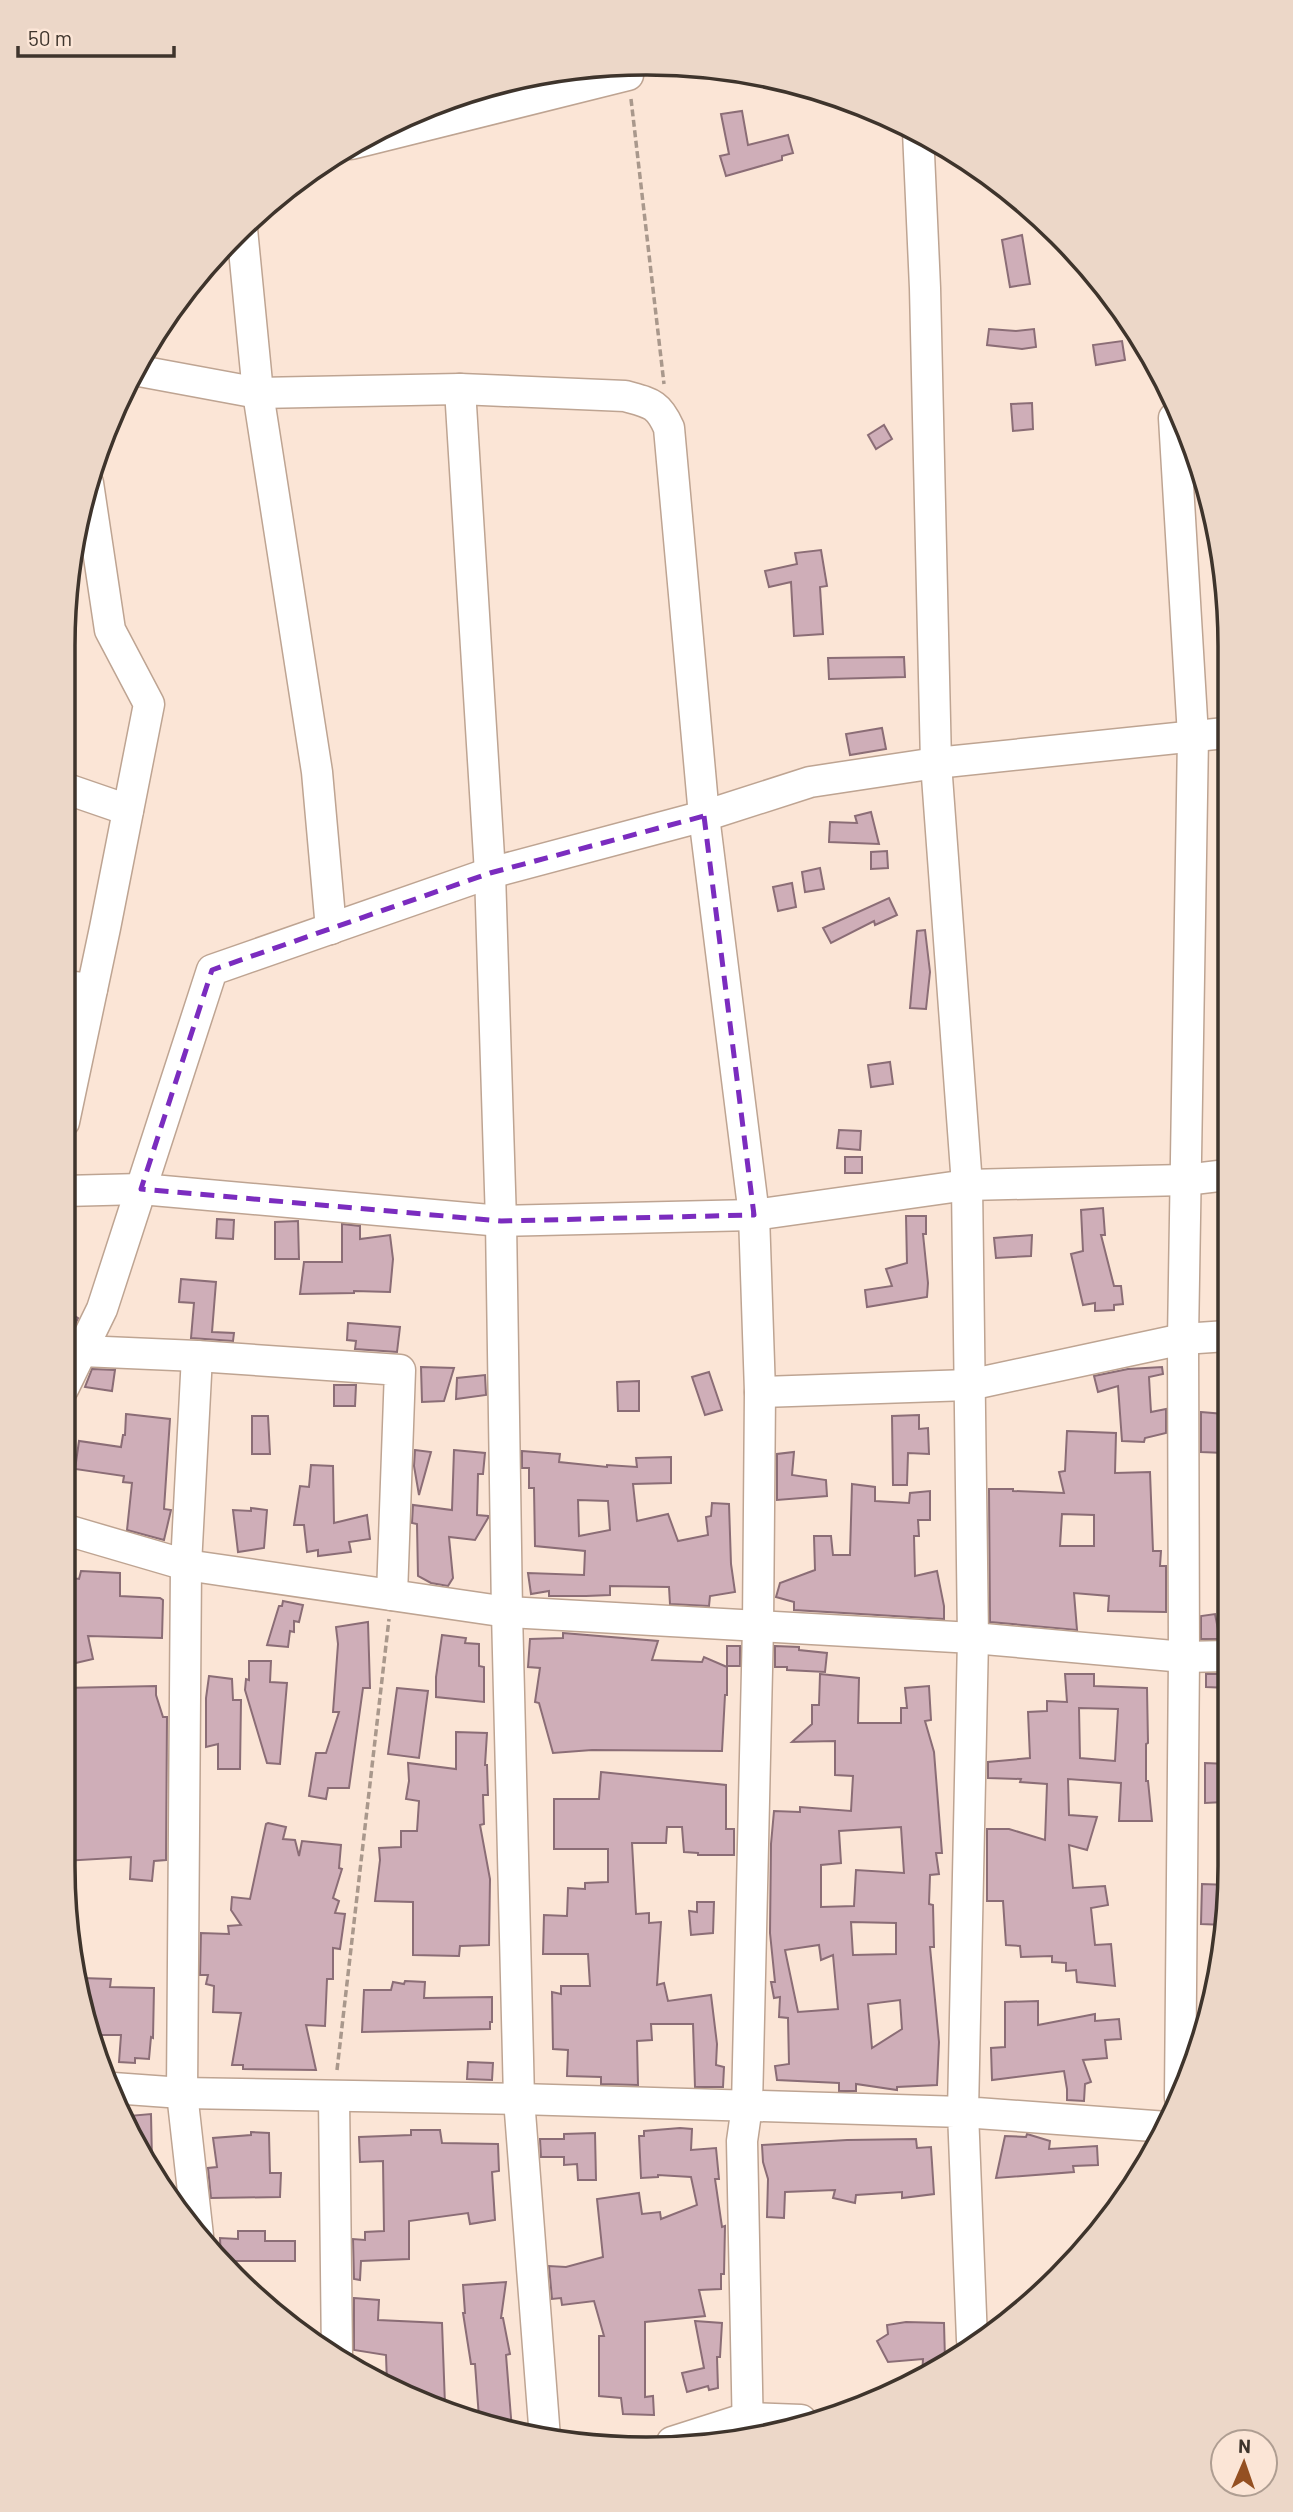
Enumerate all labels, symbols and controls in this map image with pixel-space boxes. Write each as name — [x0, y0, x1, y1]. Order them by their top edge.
scale bar — [18, 14, 173, 58]
text: 50 m — [28, 25, 72, 50]
north arrow — [1209, 2428, 1279, 2498]
text: N — [1238, 2434, 1251, 2457]

